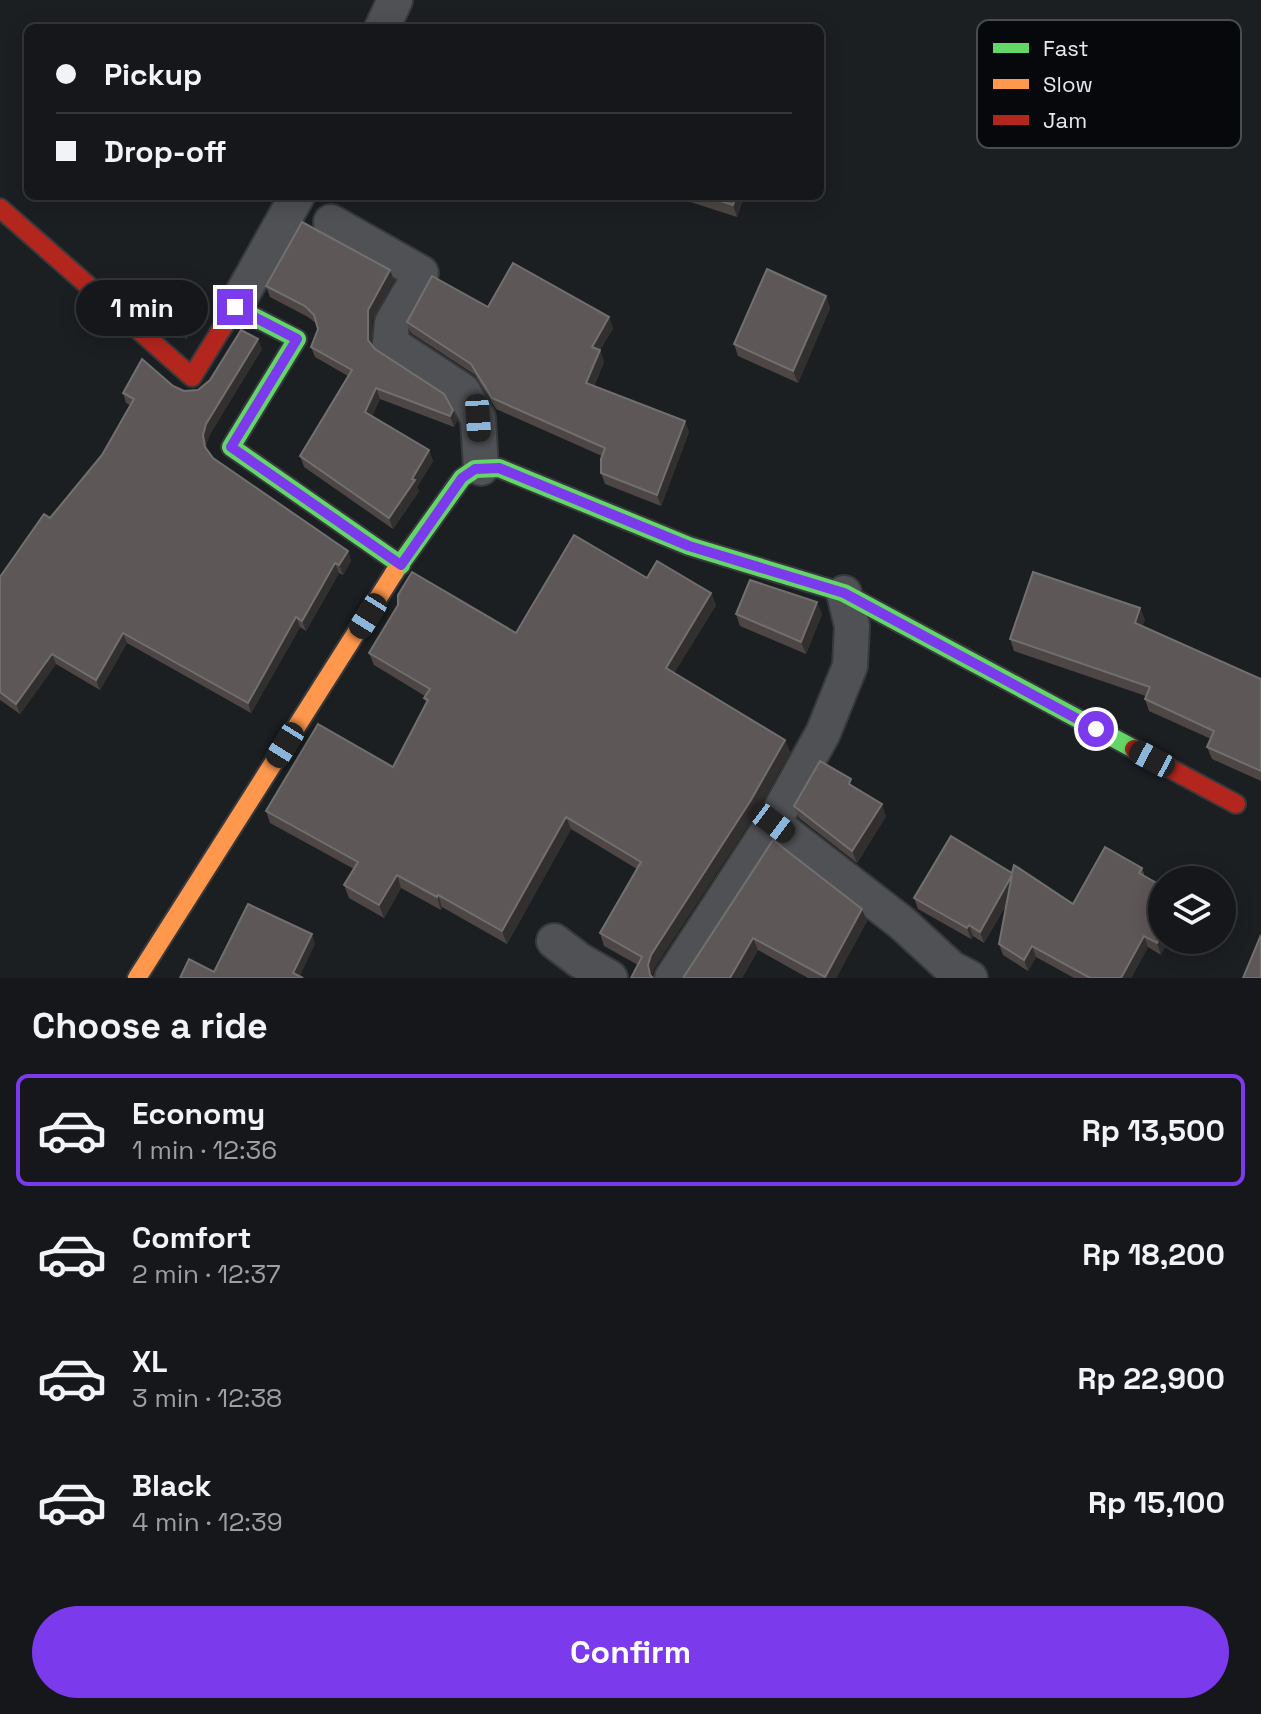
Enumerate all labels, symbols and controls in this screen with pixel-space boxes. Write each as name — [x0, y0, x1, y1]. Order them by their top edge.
legend — [977, 20, 1241, 148]
text: Fast — [1043, 34, 1089, 62]
text: Pickup — [104, 55, 202, 94]
text: Slow — [1043, 70, 1093, 98]
text: Jam — [1043, 106, 1087, 134]
text: Drop-off — [104, 132, 227, 171]
callout: 1 min — [75, 279, 207, 335]
route end — [217, 289, 253, 325]
text: 1 min — [110, 291, 174, 325]
car — [464, 393, 492, 443]
car — [345, 589, 391, 643]
route start — [1078, 711, 1114, 747]
car — [262, 718, 308, 772]
car — [1125, 737, 1179, 781]
car — [747, 799, 799, 847]
map controls — [1148, 866, 1236, 954]
button: layers — [1148, 866, 1236, 954]
text: Choose a ride — [32, 1003, 268, 1049]
icon: car — [36, 1094, 108, 1166]
text: Economy — [132, 1094, 265, 1133]
text: Rp 13,500 — [1082, 1111, 1225, 1150]
text: 1 min · 12:36 — [132, 1133, 277, 1167]
icon: car — [36, 1218, 108, 1290]
text: Comfort — [132, 1218, 251, 1257]
text: Rp 18,200 — [1082, 1235, 1225, 1274]
text: 2 min · 12:37 — [132, 1257, 281, 1291]
icon: car — [36, 1342, 108, 1414]
text: XL — [132, 1342, 168, 1381]
text: Rp 22,900 — [1077, 1359, 1225, 1398]
text: 3 min · 12:38 — [132, 1381, 282, 1415]
icon: car — [36, 1466, 108, 1538]
text: Black — [132, 1466, 211, 1505]
text: Rp 15,100 — [1088, 1483, 1225, 1522]
text: 4 min · 12:39 — [132, 1505, 283, 1539]
button: Confirm — [32, 1606, 1229, 1698]

